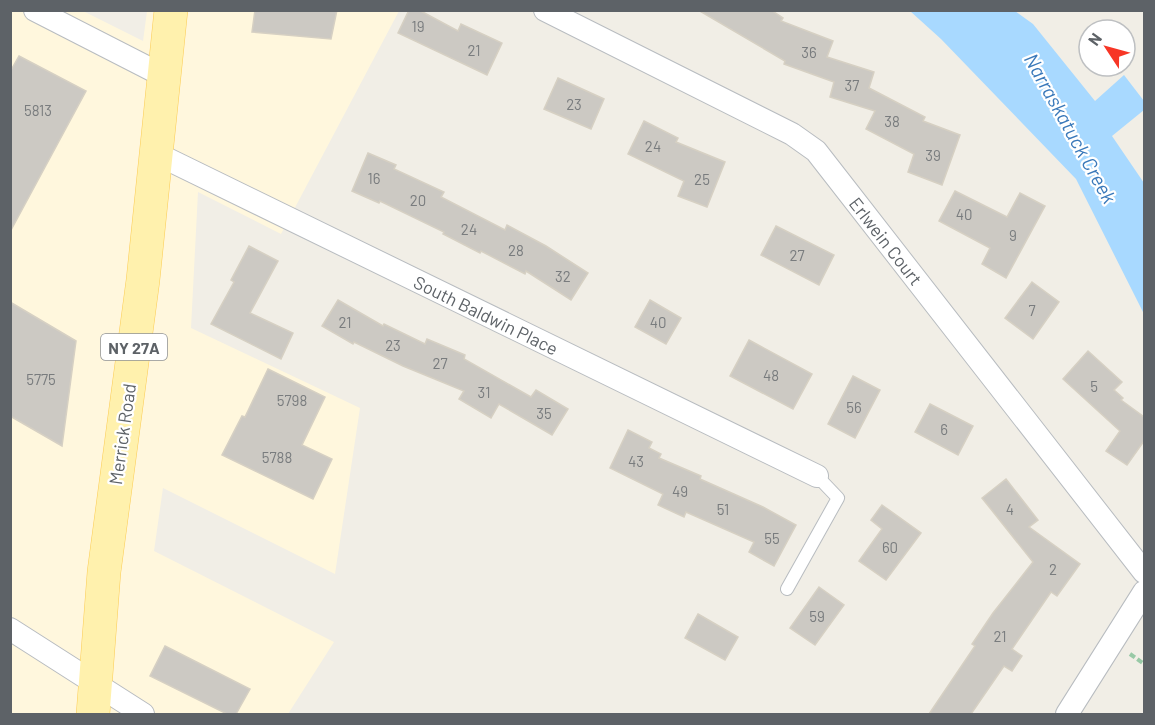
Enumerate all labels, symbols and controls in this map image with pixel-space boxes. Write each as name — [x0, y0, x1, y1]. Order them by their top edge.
house number: 19 — [411, 17, 425, 35]
north arrow — [1077, 18, 1137, 78]
text: N — [1084, 29, 1105, 49]
house number: 21 — [467, 41, 481, 59]
house number: 36 — [801, 43, 817, 61]
water label: Narraskatuck Creek — [1020, 49, 1122, 207]
house number: 37 — [845, 76, 859, 94]
house number: 23 — [566, 95, 582, 113]
house number: 5813 — [24, 101, 52, 119]
house number: 38 — [884, 112, 900, 130]
house number: 24 — [645, 137, 661, 155]
house number: 39 — [925, 146, 941, 164]
house number: 16 — [368, 169, 380, 187]
house number: 25 — [694, 170, 710, 188]
house number: 20 — [410, 191, 426, 209]
street label: Erlwein Court — [845, 193, 927, 289]
house number: 40 — [956, 205, 972, 223]
house number: 24 — [461, 220, 477, 238]
house number: 9 — [1009, 226, 1017, 244]
house number: 28 — [508, 241, 524, 259]
house number: 27 — [789, 246, 805, 264]
house number: 32 — [555, 267, 571, 285]
street label: South Baldwin Place — [410, 270, 562, 360]
house number: 7 — [1028, 301, 1036, 319]
house number: 21 — [338, 313, 352, 331]
house number: 40 — [650, 313, 666, 331]
road number: NY 27A — [101, 334, 167, 360]
house number: 23 — [385, 336, 401, 354]
house number: 27 — [432, 354, 448, 372]
house number: 48 — [763, 366, 779, 384]
house number: 5775 — [26, 370, 56, 388]
house number: 5 — [1090, 377, 1098, 395]
street label: Merrick Road — [104, 382, 140, 486]
house number: 31 — [478, 383, 490, 401]
house number: 5798 — [277, 391, 307, 409]
house number: 56 — [846, 398, 862, 416]
house number: 35 — [536, 404, 552, 422]
house number: 6 — [940, 420, 948, 438]
house number: 5788 — [262, 448, 292, 466]
house number: 43 — [628, 452, 644, 470]
house number: 49 — [672, 482, 688, 500]
house number: 51 — [717, 500, 729, 518]
house number: 4 — [1006, 500, 1014, 518]
house number: 55 — [764, 529, 780, 547]
house number: 60 — [882, 538, 898, 556]
house number: 2 — [1049, 560, 1057, 578]
house number: 59 — [809, 607, 825, 625]
house number: 21 — [993, 627, 1007, 645]

